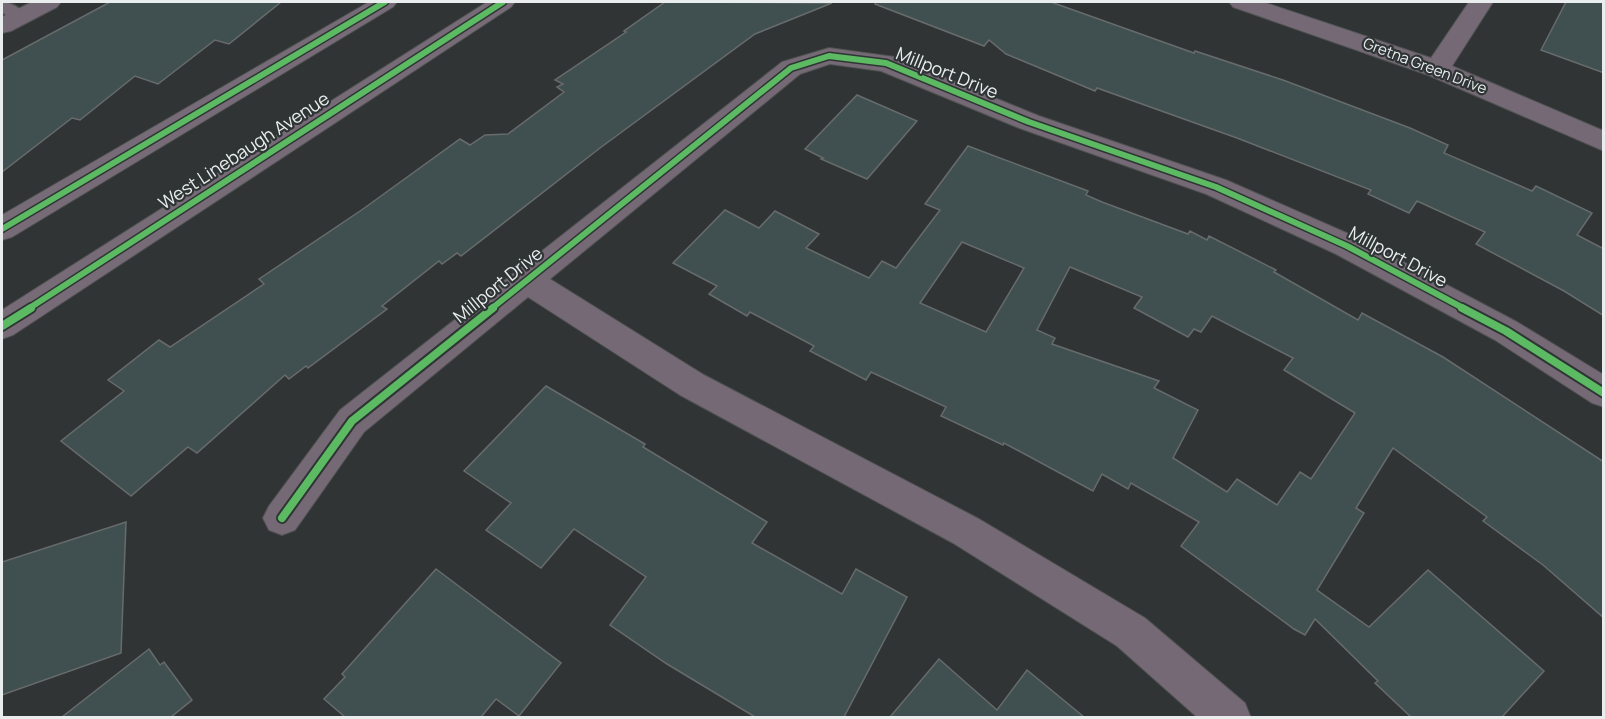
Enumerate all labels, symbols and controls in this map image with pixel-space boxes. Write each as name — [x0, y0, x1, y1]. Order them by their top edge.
street label: Gretna Green Drive — [1360, 32, 1490, 99]
street label: Millport Drive — [893, 41, 1002, 104]
street label: West Linebaugh Avenue — [153, 86, 333, 214]
street label: Millport Drive — [1345, 220, 1452, 292]
street label: Millport Drive — [448, 241, 547, 328]

